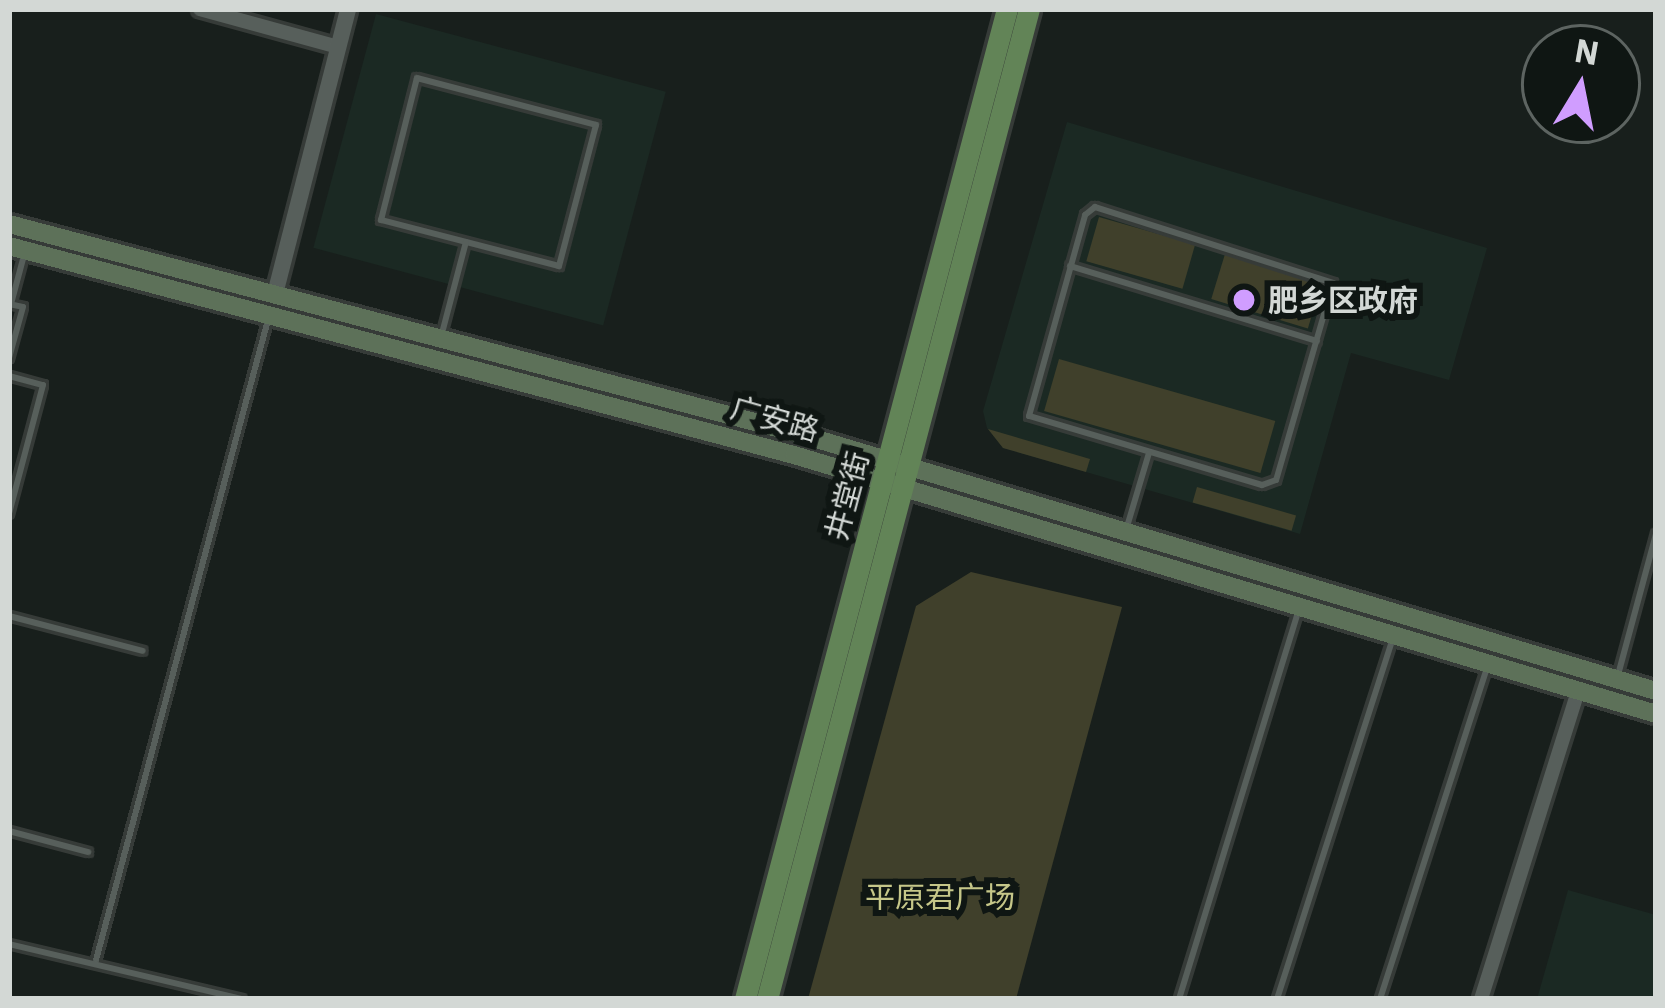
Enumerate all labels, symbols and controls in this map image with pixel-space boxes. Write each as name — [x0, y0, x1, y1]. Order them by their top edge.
north arrow — [1521, 24, 1641, 144]
text: N — [1571, 28, 1602, 74]
place label: 肥乡区政府 — [1268, 282, 1418, 318]
marker: 肥乡区政府 — [1231, 287, 1257, 313]
street label: 广安路 — [727, 389, 823, 449]
street label: 井堂街 — [818, 448, 876, 544]
park label: 平原君广场 — [865, 879, 1015, 915]

